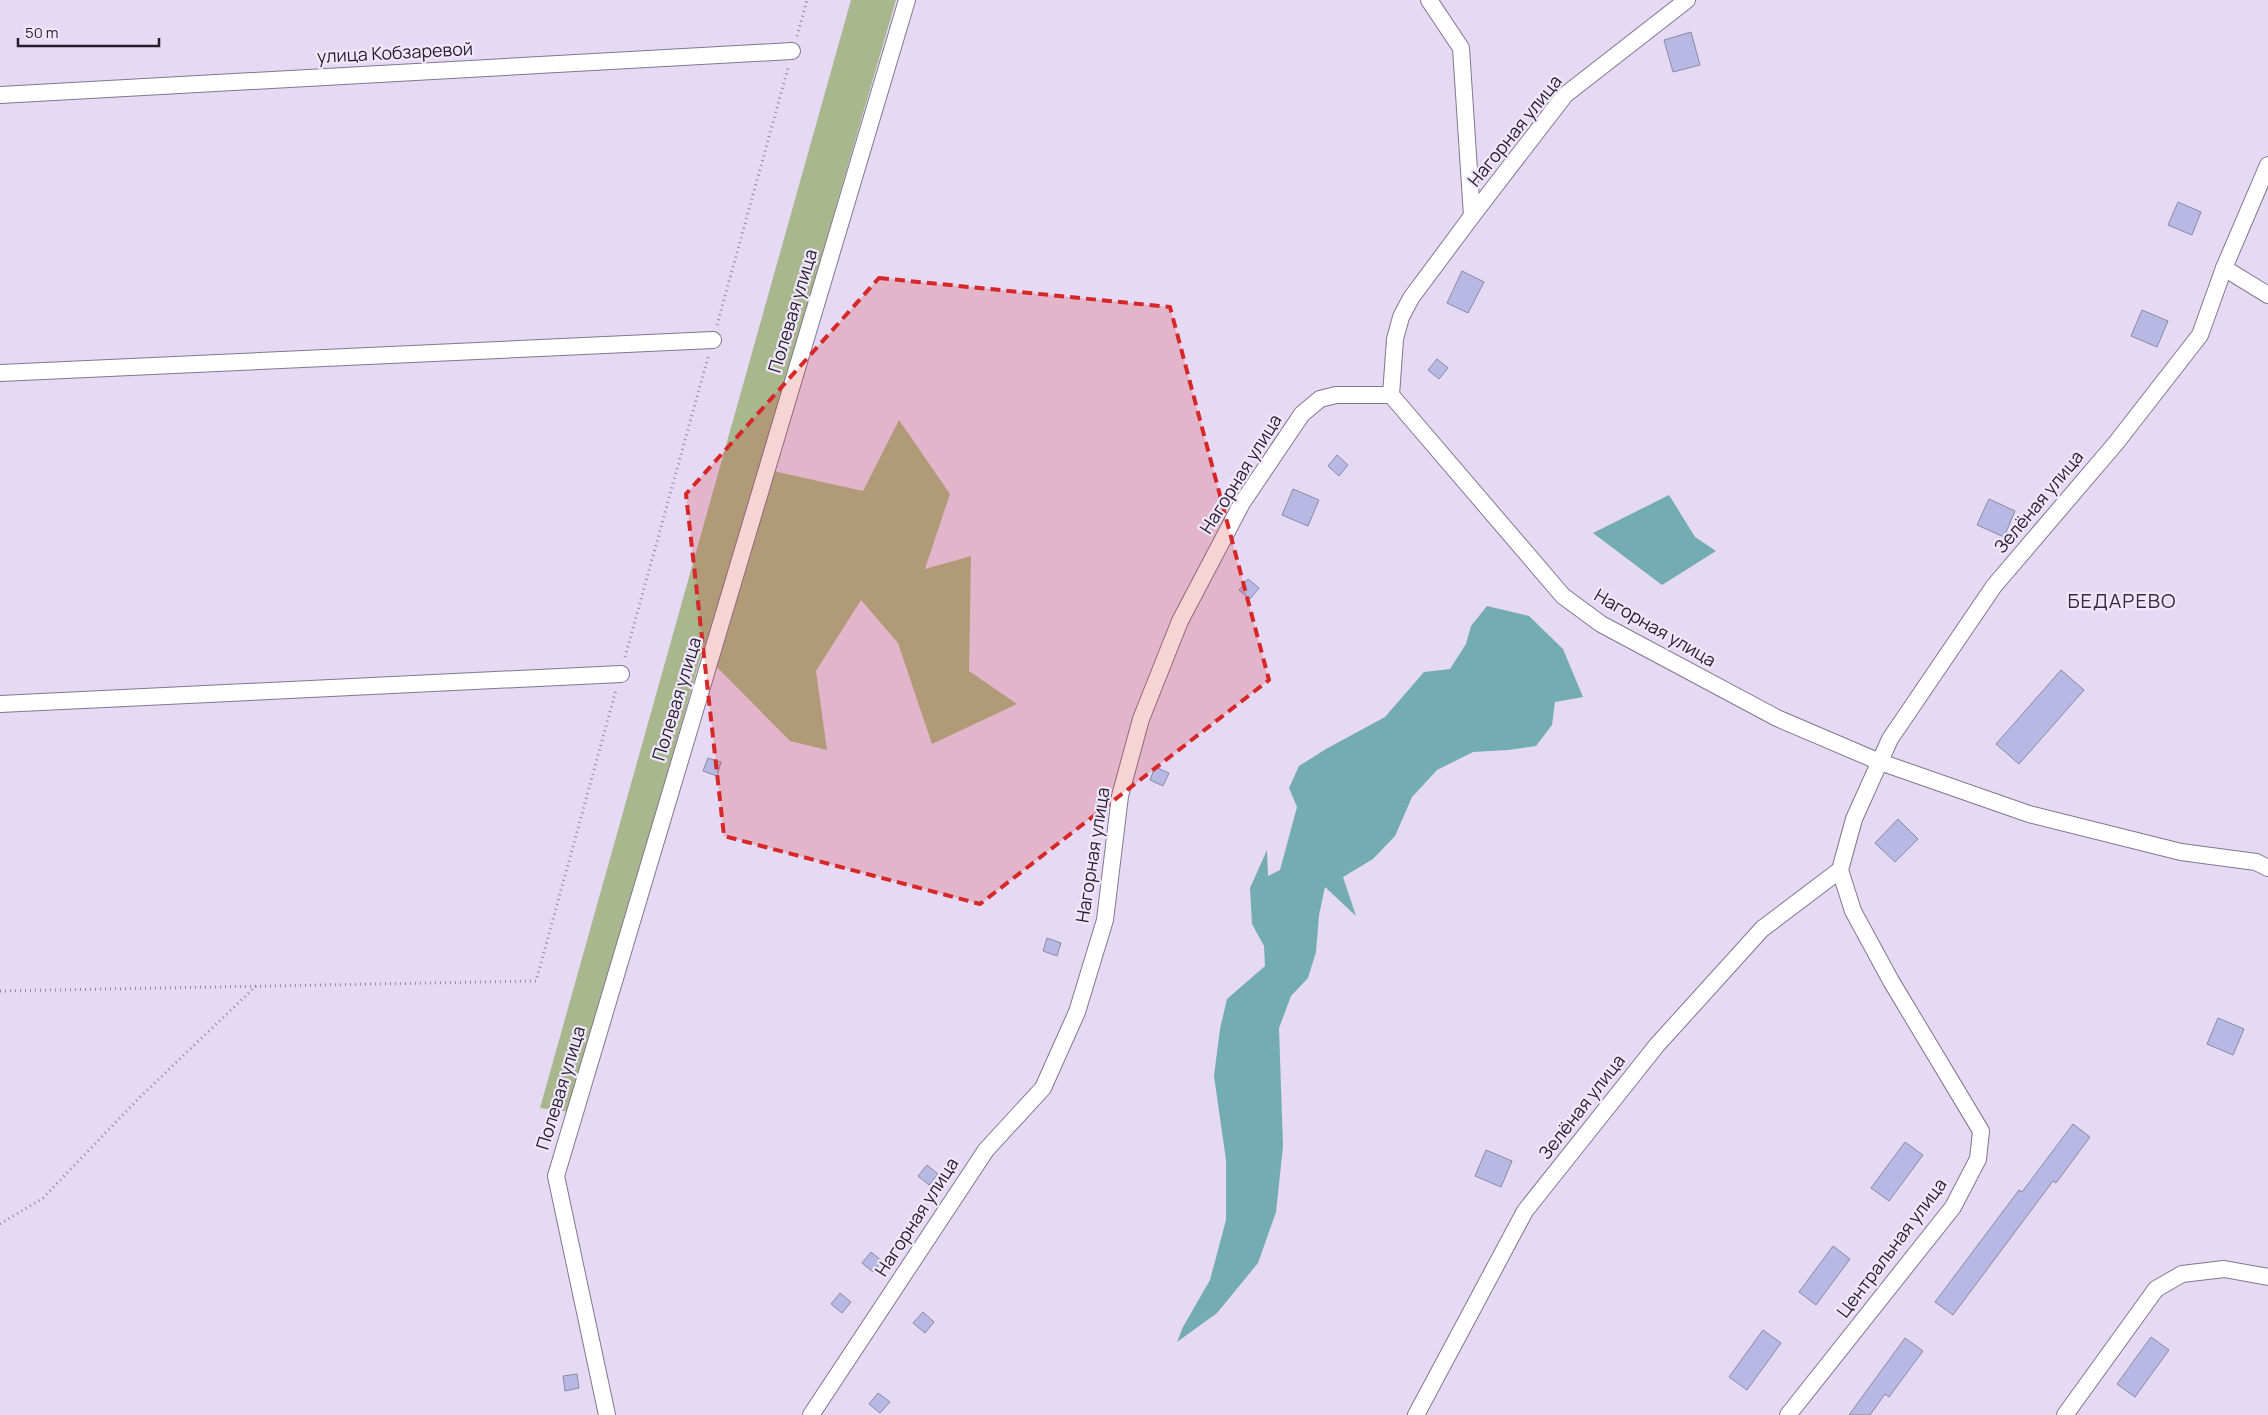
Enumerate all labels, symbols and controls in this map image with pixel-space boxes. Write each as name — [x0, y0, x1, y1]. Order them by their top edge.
scale bar — [18, 15, 159, 47]
text: 50 m — [25, 22, 59, 43]
street label: улица Кобзаревой — [316, 36, 474, 68]
street label: Нагорная улица — [1462, 70, 1567, 191]
street label: Полевая улица — [762, 246, 822, 375]
street label: Нагорная улица — [1194, 409, 1287, 538]
street label: Зелёная улица — [1988, 445, 2088, 558]
street label: Нагорная улица — [1590, 583, 1721, 672]
district label: БЕДАРЕВО — [2067, 587, 2177, 614]
street label: Полевая улица — [646, 634, 706, 763]
street label: Нагорная улица — [1069, 785, 1115, 924]
street label: Полевая улица — [530, 1023, 590, 1152]
street label: Зелёная улица — [1533, 1049, 1630, 1164]
street label: Нагорная улица — [869, 1153, 963, 1280]
street label: Центральная улица — [1831, 1173, 1952, 1322]

